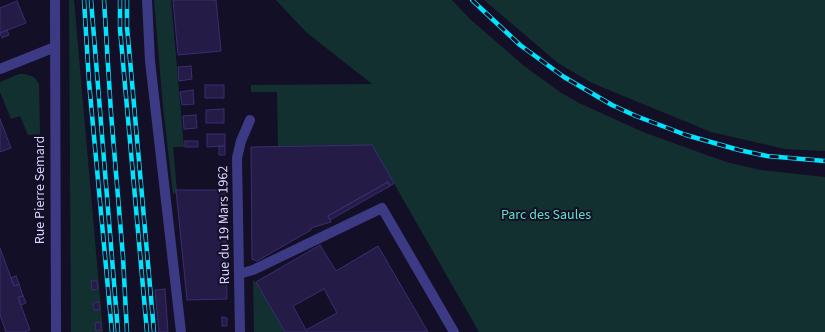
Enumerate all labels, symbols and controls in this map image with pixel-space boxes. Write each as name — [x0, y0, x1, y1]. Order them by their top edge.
street label: Rue Pierre Semard — [33, 136, 49, 244]
street label: Rue du 19 Mars 1962 — [216, 165, 234, 285]
park label: Parc des Saules — [501, 208, 591, 224]

